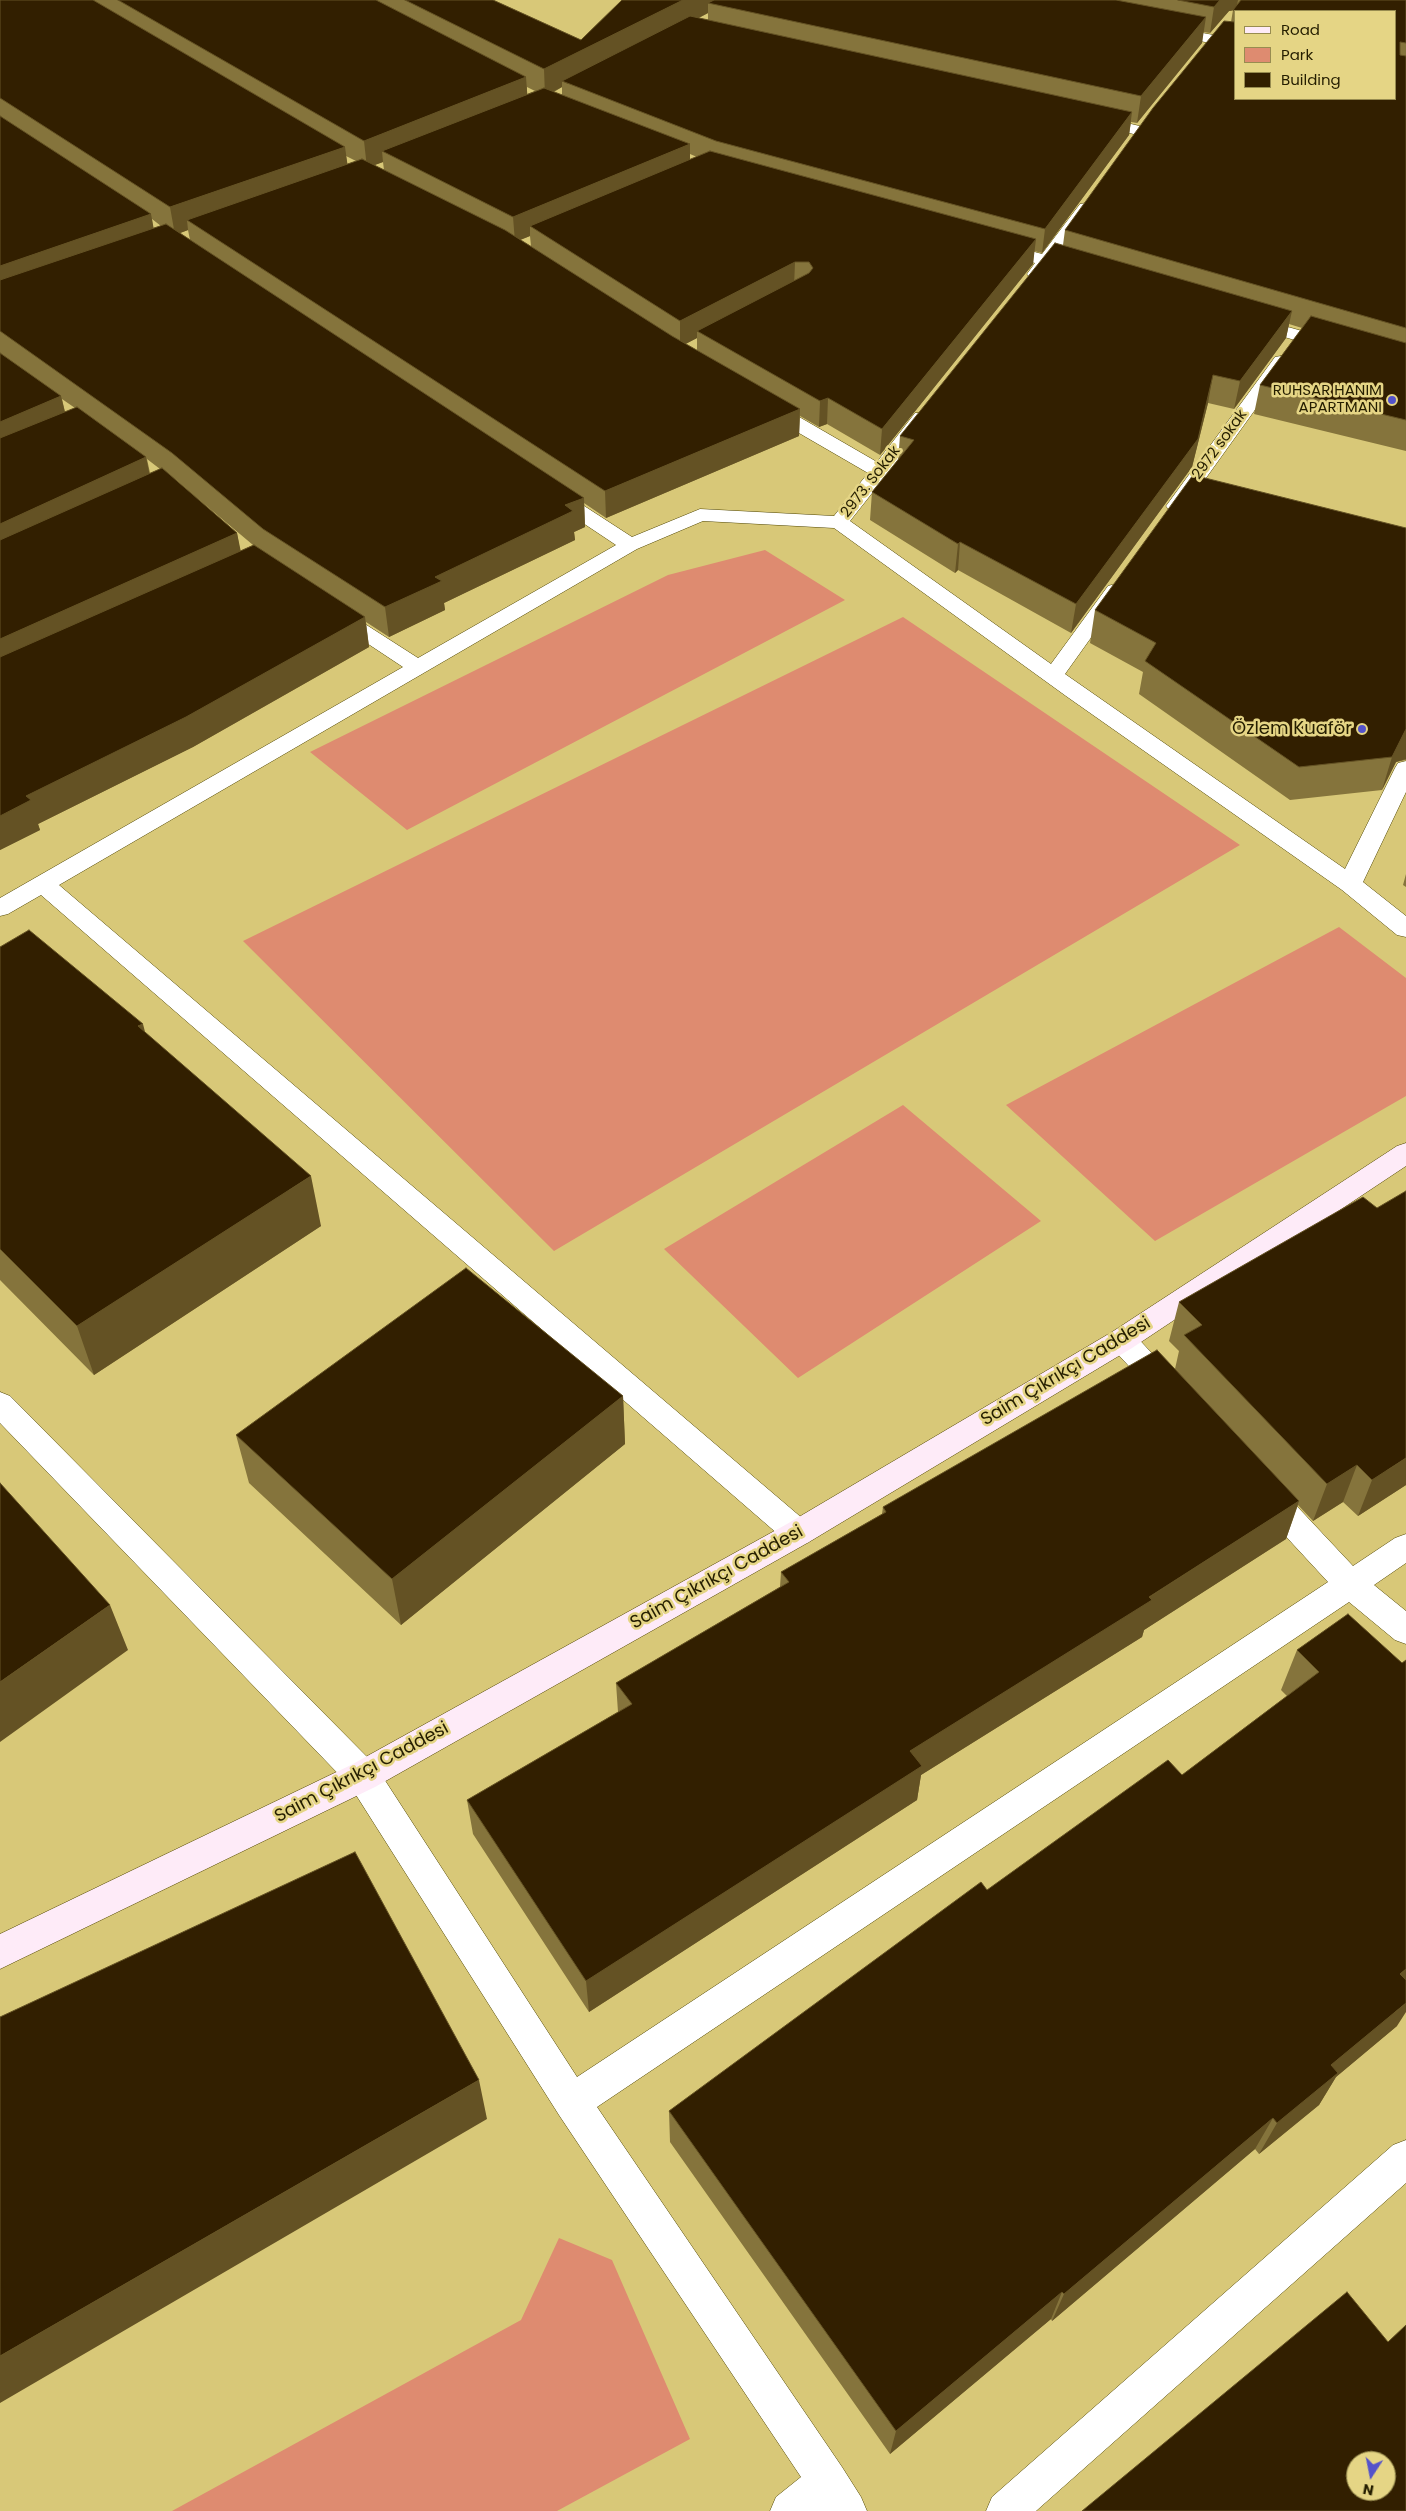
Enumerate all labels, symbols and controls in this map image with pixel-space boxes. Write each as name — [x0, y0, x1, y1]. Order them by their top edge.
legend — [1234, 10, 1396, 100]
text: Road — [1281, 19, 1320, 40]
text: Park — [1281, 44, 1313, 65]
text: Building — [1281, 69, 1341, 90]
place label: RUHSAR HANIM APARTMANI — [1273, 382, 1382, 417]
marker: RUHSAR HANIM APARTMANI — [1386, 394, 1398, 406]
street label: 2972 sokak — [1189, 407, 1251, 483]
street label: 2973. Sokak — [837, 442, 905, 522]
place label: Özlem Kuaför — [1232, 718, 1352, 740]
marker: Özlem Kuaför — [1356, 723, 1368, 735]
street label: Saim Çıkrıkçı Caddesi — [977, 1313, 1155, 1431]
street label: Saim Çıkrıkçı Caddesi — [627, 1522, 807, 1634]
street label: Saim Çıkrıkçı Caddesi — [271, 1718, 453, 1828]
north arrow — [1346, 2451, 1396, 2501]
text: N — [1361, 2479, 1375, 2501]

